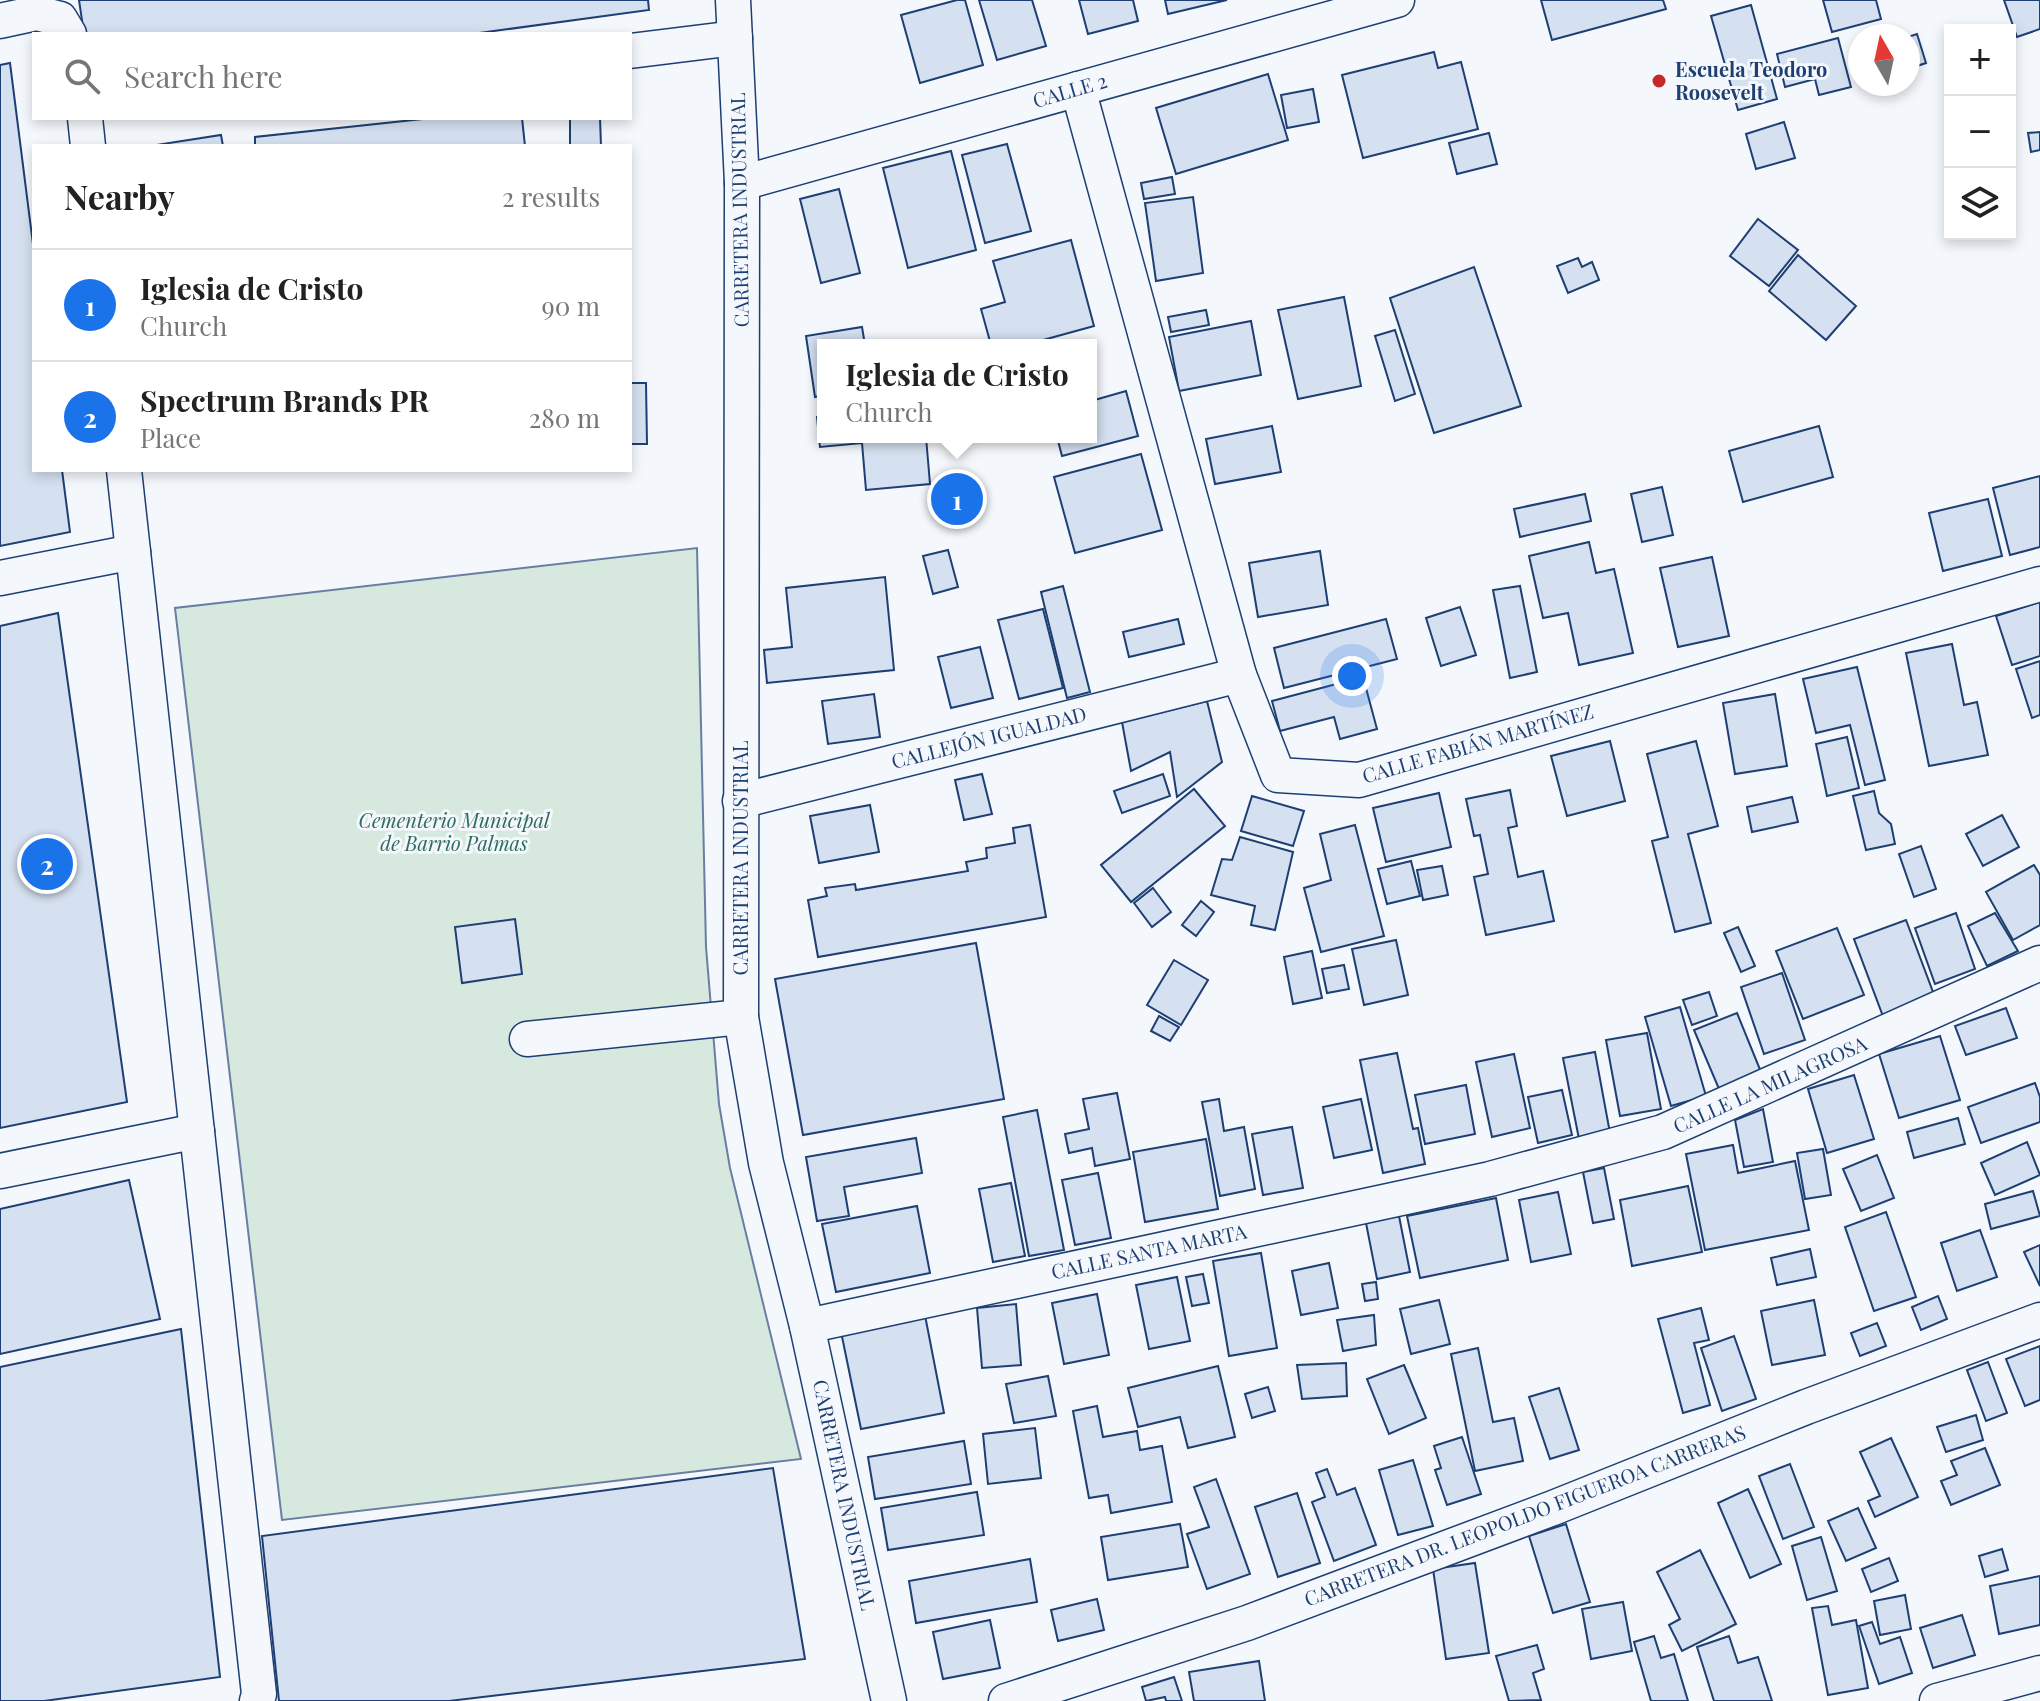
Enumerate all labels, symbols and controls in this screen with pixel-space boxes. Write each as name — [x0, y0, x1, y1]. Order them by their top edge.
north arrow — [1848, 24, 1920, 96]
map controls — [1944, 24, 2016, 240]
button: + — [1944, 24, 2016, 96]
search box — [32, 32, 632, 120]
icon: search — [60, 54, 104, 98]
place label: Escuela Teodoro Roosevelt — [1675, 55, 1827, 105]
text: Search here — [124, 56, 283, 96]
street label: CALLE 2 — [1029, 66, 1110, 113]
marker: Escuela Teodoro Roosevelt — [1650, 72, 1668, 90]
street label: CARRETERA INDUSTRIAL — [723, 92, 754, 328]
button: − — [1944, 96, 2016, 168]
button: layers — [1944, 168, 2016, 240]
text: Nearby — [64, 173, 175, 219]
text: 2 results — [502, 179, 600, 214]
text: Iglesia de Cristo — [140, 268, 363, 308]
text: 1 — [85, 288, 95, 323]
text: 90 m — [542, 288, 600, 323]
text: Church — [140, 308, 227, 343]
popup — [817, 339, 1097, 443]
text: Iglesia de Cristo — [845, 354, 1069, 394]
text: Spectrum Brands PR — [140, 380, 429, 420]
text: Church — [845, 394, 933, 429]
text: 2 — [83, 400, 97, 435]
text: 280 m — [529, 400, 600, 435]
text: Place — [140, 420, 201, 455]
pin: 1 — [931, 469, 983, 529]
your location — [1332, 656, 1372, 696]
street label: CALLE FABIÁN MARTÍNEZ — [1359, 697, 1596, 789]
street label: CALLEJÓN IGUALDAD — [888, 699, 1089, 774]
street label: CARRETERA INDUSTRIAL — [726, 740, 753, 975]
park label: Cementerio Municipal de Barrio Palmas — [359, 806, 551, 856]
pin: 2 — [21, 834, 73, 894]
street label: CALLE LA MILAGROSA — [1668, 1029, 1871, 1139]
street label: CALLE SANTA MARTA — [1048, 1217, 1249, 1284]
street label: CARRETERA INDUSTRIAL — [808, 1377, 883, 1613]
street label: CARRETERA DR. LEOPOLDO FIGUEROA CARRERAS — [1300, 1418, 1749, 1612]

